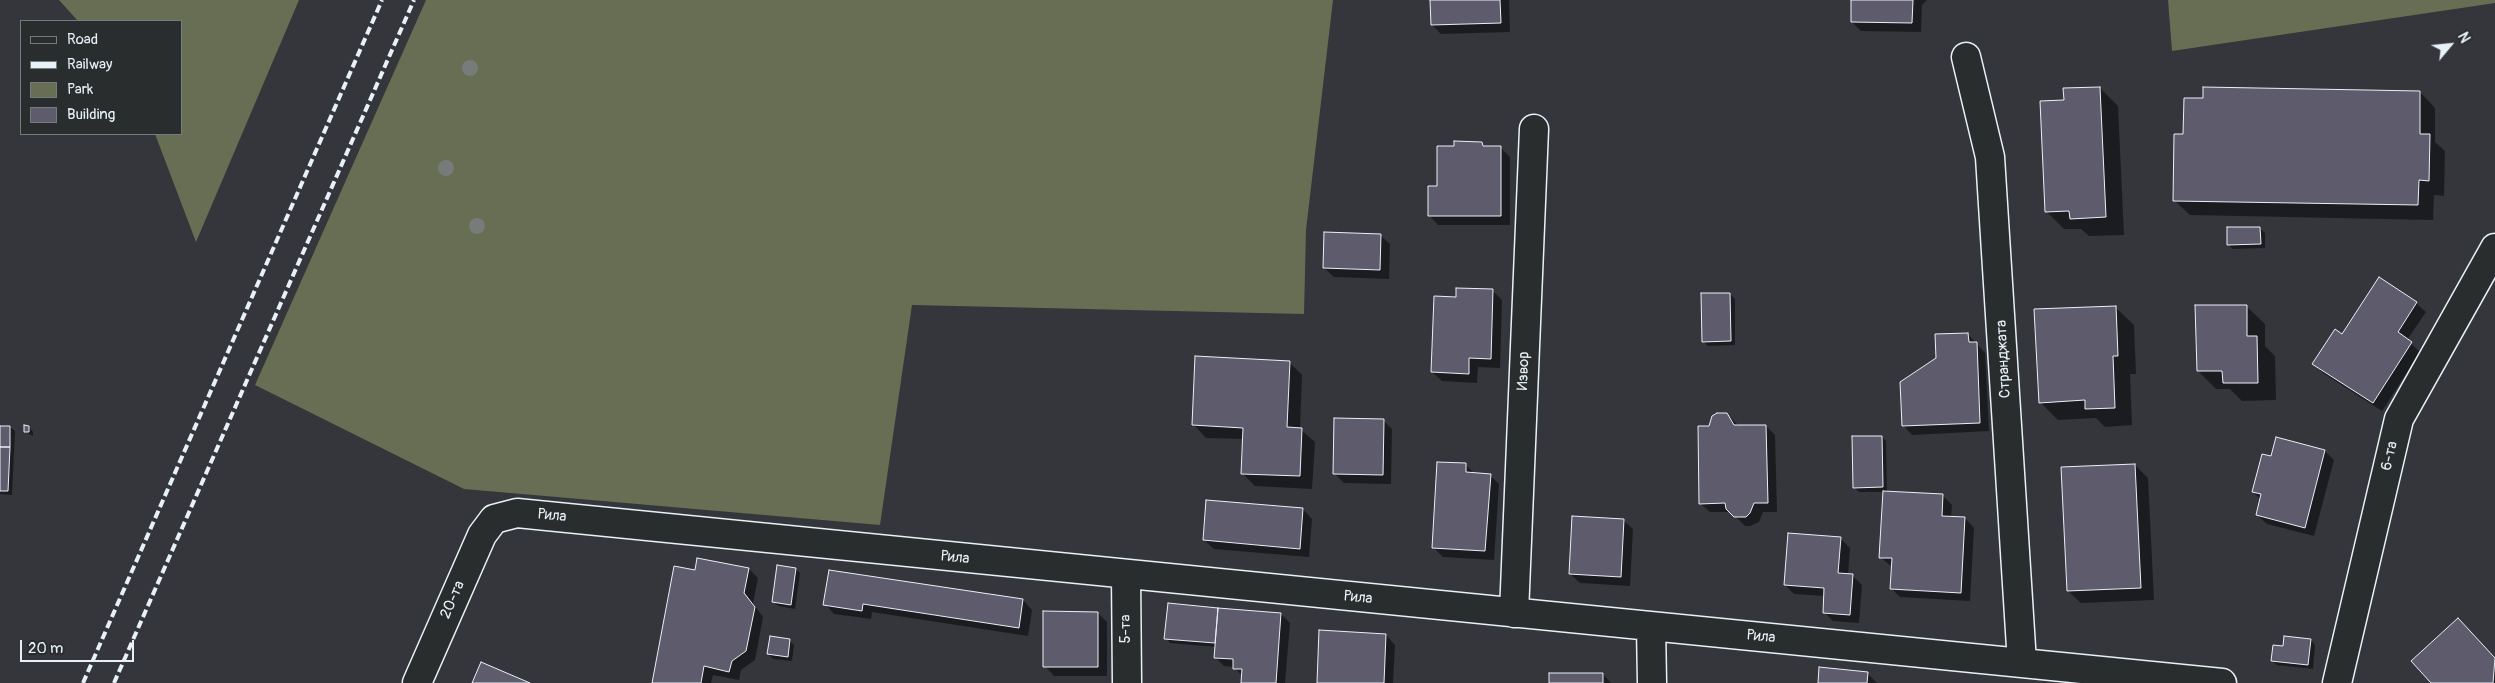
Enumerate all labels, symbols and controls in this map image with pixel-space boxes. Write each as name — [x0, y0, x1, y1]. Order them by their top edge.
legend — [20, 20, 182, 135]
north arrow — [2425, 20, 2475, 70]
text: Road — [67, 30, 98, 49]
text: N — [2454, 30, 2473, 46]
text: Railway — [67, 55, 112, 74]
text: Park — [67, 80, 93, 99]
text: Building — [67, 105, 115, 124]
street label: Странджата — [1993, 319, 2015, 399]
street label: Извор — [1514, 351, 1534, 391]
street label: 6-та — [2378, 440, 2402, 472]
street label: Рила — [537, 506, 567, 526]
street label: Рила — [940, 548, 970, 568]
street label: 20-та — [437, 578, 469, 622]
street label: Рила — [1343, 588, 1373, 608]
street label: 5-та — [1117, 614, 1135, 644]
street label: Рила — [1746, 627, 1776, 647]
scale bar — [22, 630, 136, 662]
text: 20 m — [28, 639, 63, 658]

